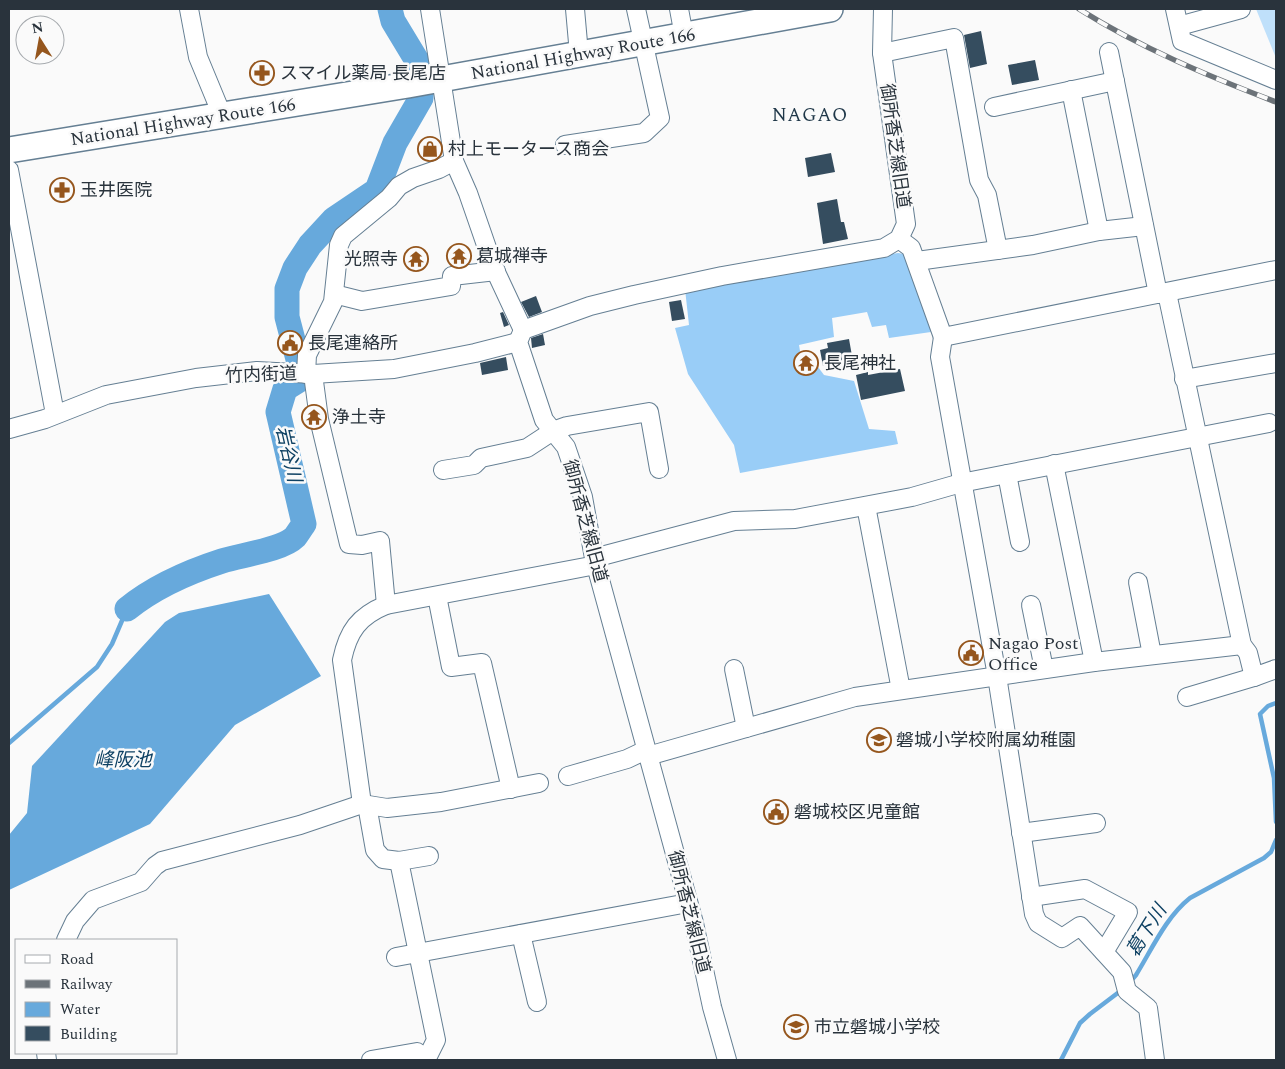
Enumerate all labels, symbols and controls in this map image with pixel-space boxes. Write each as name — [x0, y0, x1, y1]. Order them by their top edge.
north arrow — [15, 15, 65, 65]
text: N — [30, 16, 45, 39]
street label: National Highway Route 166 — [469, 21, 697, 87]
pharmacy icon: スマイル薬局 長尾店 — [249, 60, 275, 86]
place label: スマイル薬局 長尾店 — [280, 60, 446, 87]
street label: 御所香芝線旧道 — [873, 82, 917, 210]
street label: National Highway Route 166 — [69, 91, 297, 153]
district label: NAGAO — [772, 101, 848, 130]
shop icon: 村上モータース商会 — [417, 136, 443, 162]
place label: 村上モータース商会 — [448, 136, 609, 163]
pharmacy icon: 玉井医院 — [49, 177, 75, 203]
place label: 玉井医院 — [80, 177, 152, 204]
temple icon: 葛城禅寺 — [446, 243, 472, 269]
place label: 葛城禅寺 — [476, 243, 548, 270]
place label: 光照寺 — [344, 246, 398, 273]
temple icon: 光照寺 — [403, 246, 429, 272]
public building icon: 長尾連絡所 — [277, 330, 303, 356]
place label: 長尾連絡所 — [308, 330, 398, 357]
temple icon: 長尾神社 — [793, 350, 819, 376]
place label: 長尾神社 — [824, 350, 896, 377]
street label: 竹内街道 — [225, 360, 297, 390]
temple icon: 浄土寺 — [301, 404, 327, 430]
place label: 浄土寺 — [332, 404, 386, 431]
water label: 岩谷川 — [267, 423, 309, 487]
street label: 御所香芝線旧道 — [556, 457, 614, 585]
place label: Nagao Post Office — [988, 630, 1078, 678]
public building icon: Nagao Post Office — [958, 640, 984, 666]
school or university icon: 磐城小学校附属幼稚園 — [866, 727, 892, 753]
place label: 磐城小学校附属幼稚園 — [896, 727, 1076, 754]
water label: 峰阪池 — [94, 746, 153, 775]
public building icon: 磐城校区児童館 — [763, 799, 789, 825]
place label: 磐城校区児童館 — [794, 799, 920, 826]
street label: 御所香芝線旧道 — [661, 848, 717, 976]
water label: 葛下川 — [1120, 897, 1175, 963]
legend — [15, 939, 178, 1054]
text: Road — [60, 948, 94, 971]
text: Railway — [60, 973, 113, 996]
text: Water — [60, 998, 100, 1021]
school or university icon: 市立磐城小学校 — [783, 1014, 809, 1040]
place label: 市立磐城小学校 — [814, 1014, 940, 1041]
text: Building — [60, 1023, 117, 1046]

